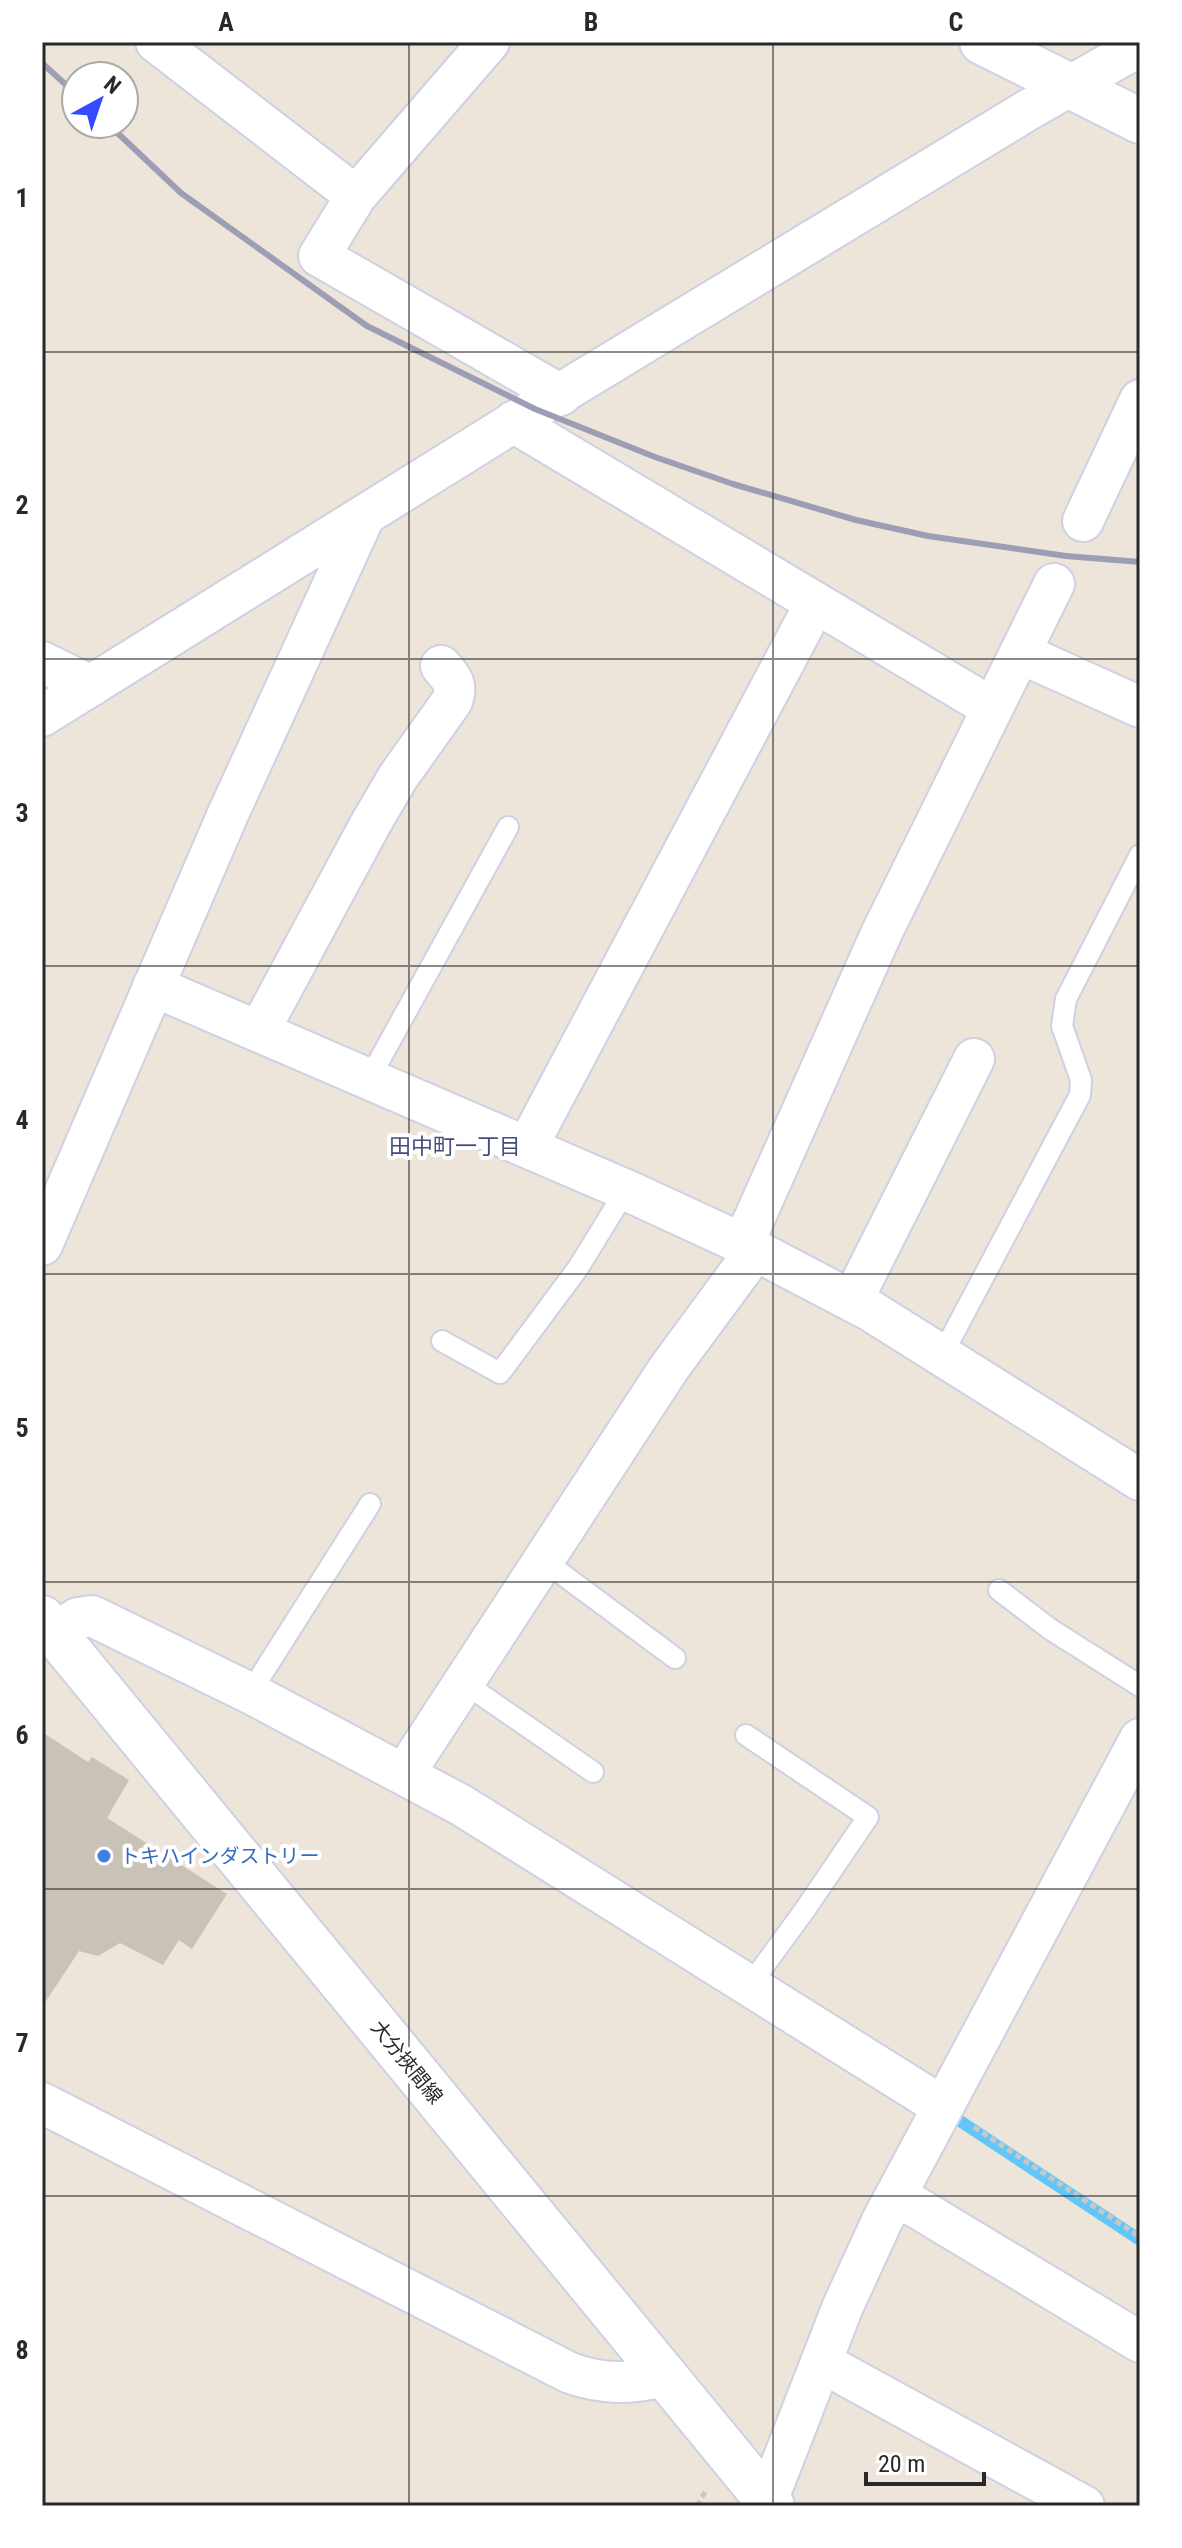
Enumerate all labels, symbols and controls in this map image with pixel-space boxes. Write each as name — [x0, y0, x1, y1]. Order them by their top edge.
text: A — [218, 7, 234, 37]
text: B — [584, 7, 598, 37]
text: C — [949, 7, 964, 37]
north arrow — [60, 60, 140, 140]
text: N — [99, 71, 126, 99]
text: 1 — [15, 183, 29, 213]
text: 2 — [15, 490, 29, 520]
text: 3 — [15, 798, 29, 828]
text: 4 — [15, 1105, 29, 1135]
district label: 田中町一丁目 — [389, 1134, 521, 1159]
text: 5 — [15, 1413, 29, 1443]
text: 6 — [15, 1720, 29, 1750]
place label: トキハインダストリー — [120, 1844, 320, 1868]
marker: トキハインダストリー — [95, 1847, 113, 1865]
street label: 大分挾間線 — [366, 2016, 448, 2108]
text: 7 — [15, 2028, 29, 2058]
text: 8 — [15, 2335, 29, 2365]
scale bar — [866, 2436, 984, 2486]
text: 20 m — [878, 2450, 925, 2478]

